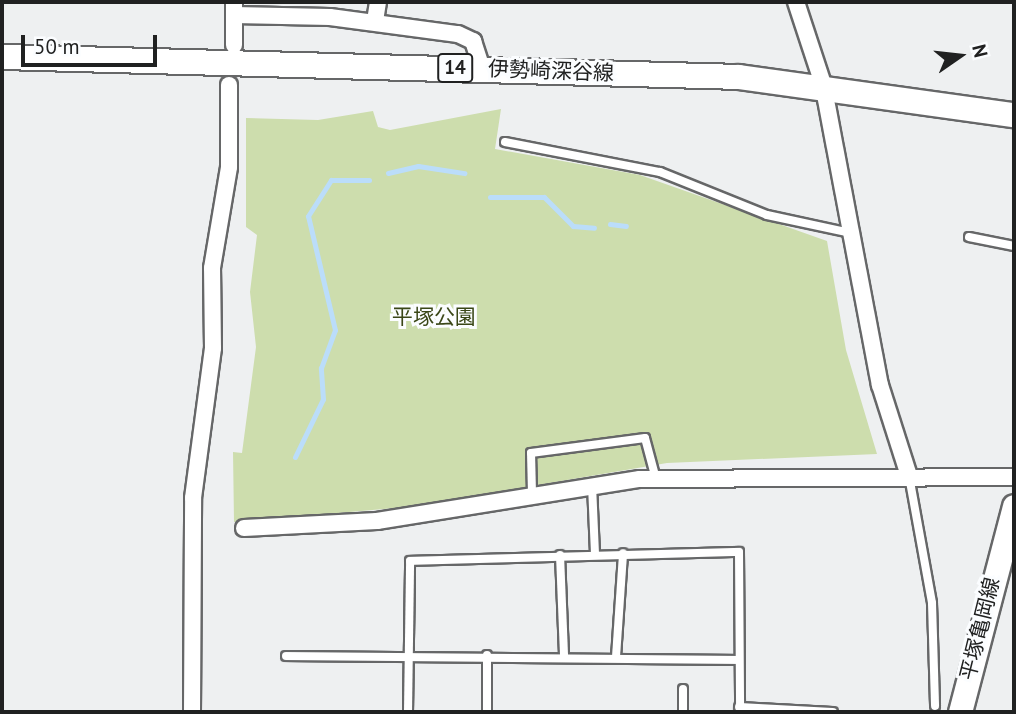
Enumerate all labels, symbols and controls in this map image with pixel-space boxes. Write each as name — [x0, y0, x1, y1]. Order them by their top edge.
scale bar — [24, 21, 161, 65]
north arrow — [925, 21, 995, 91]
text: 50 m — [34, 33, 80, 60]
text: N — [967, 42, 994, 60]
road number: 14 — [436, 52, 474, 83]
street label: 伊勢崎深谷線 — [488, 56, 614, 86]
park label: 平塚公園 — [392, 304, 476, 330]
street label: 平塚亀岡線 — [955, 575, 1005, 683]

